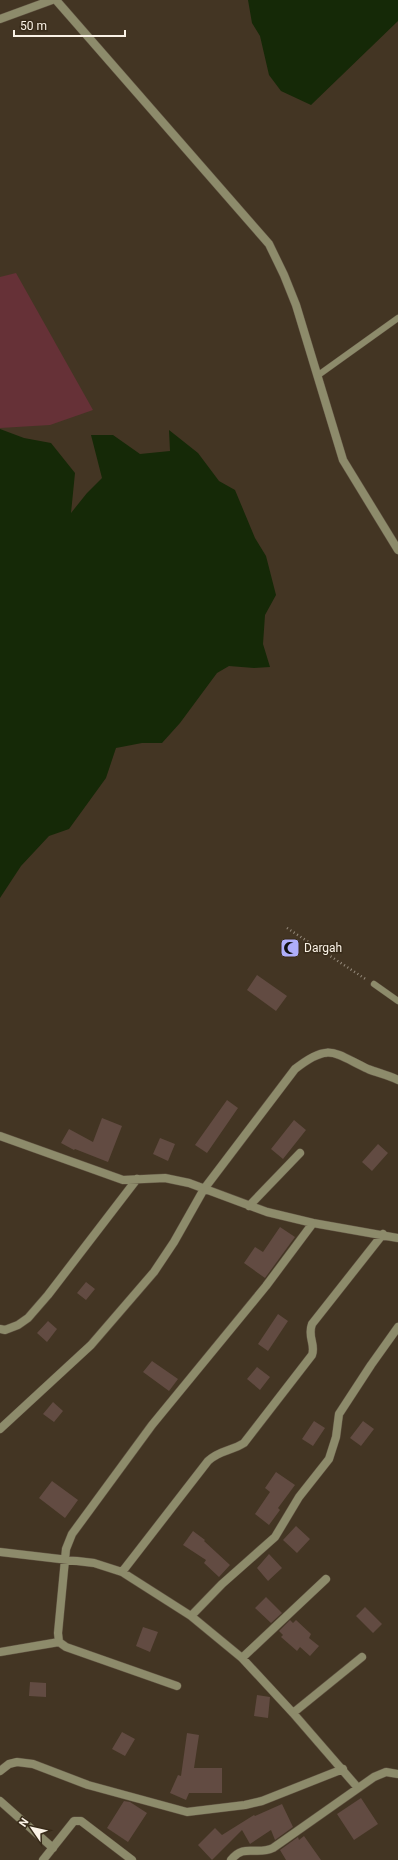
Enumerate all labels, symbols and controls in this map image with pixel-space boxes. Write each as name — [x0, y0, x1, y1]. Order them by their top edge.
scale bar — [14, 12, 125, 38]
text: 50 m — [20, 19, 47, 33]
mosque icon: Dargah — [279, 937, 301, 959]
place label: Dargah — [304, 941, 342, 955]
north arrow — [12, 1808, 52, 1848]
text: N — [17, 1816, 32, 1830]

